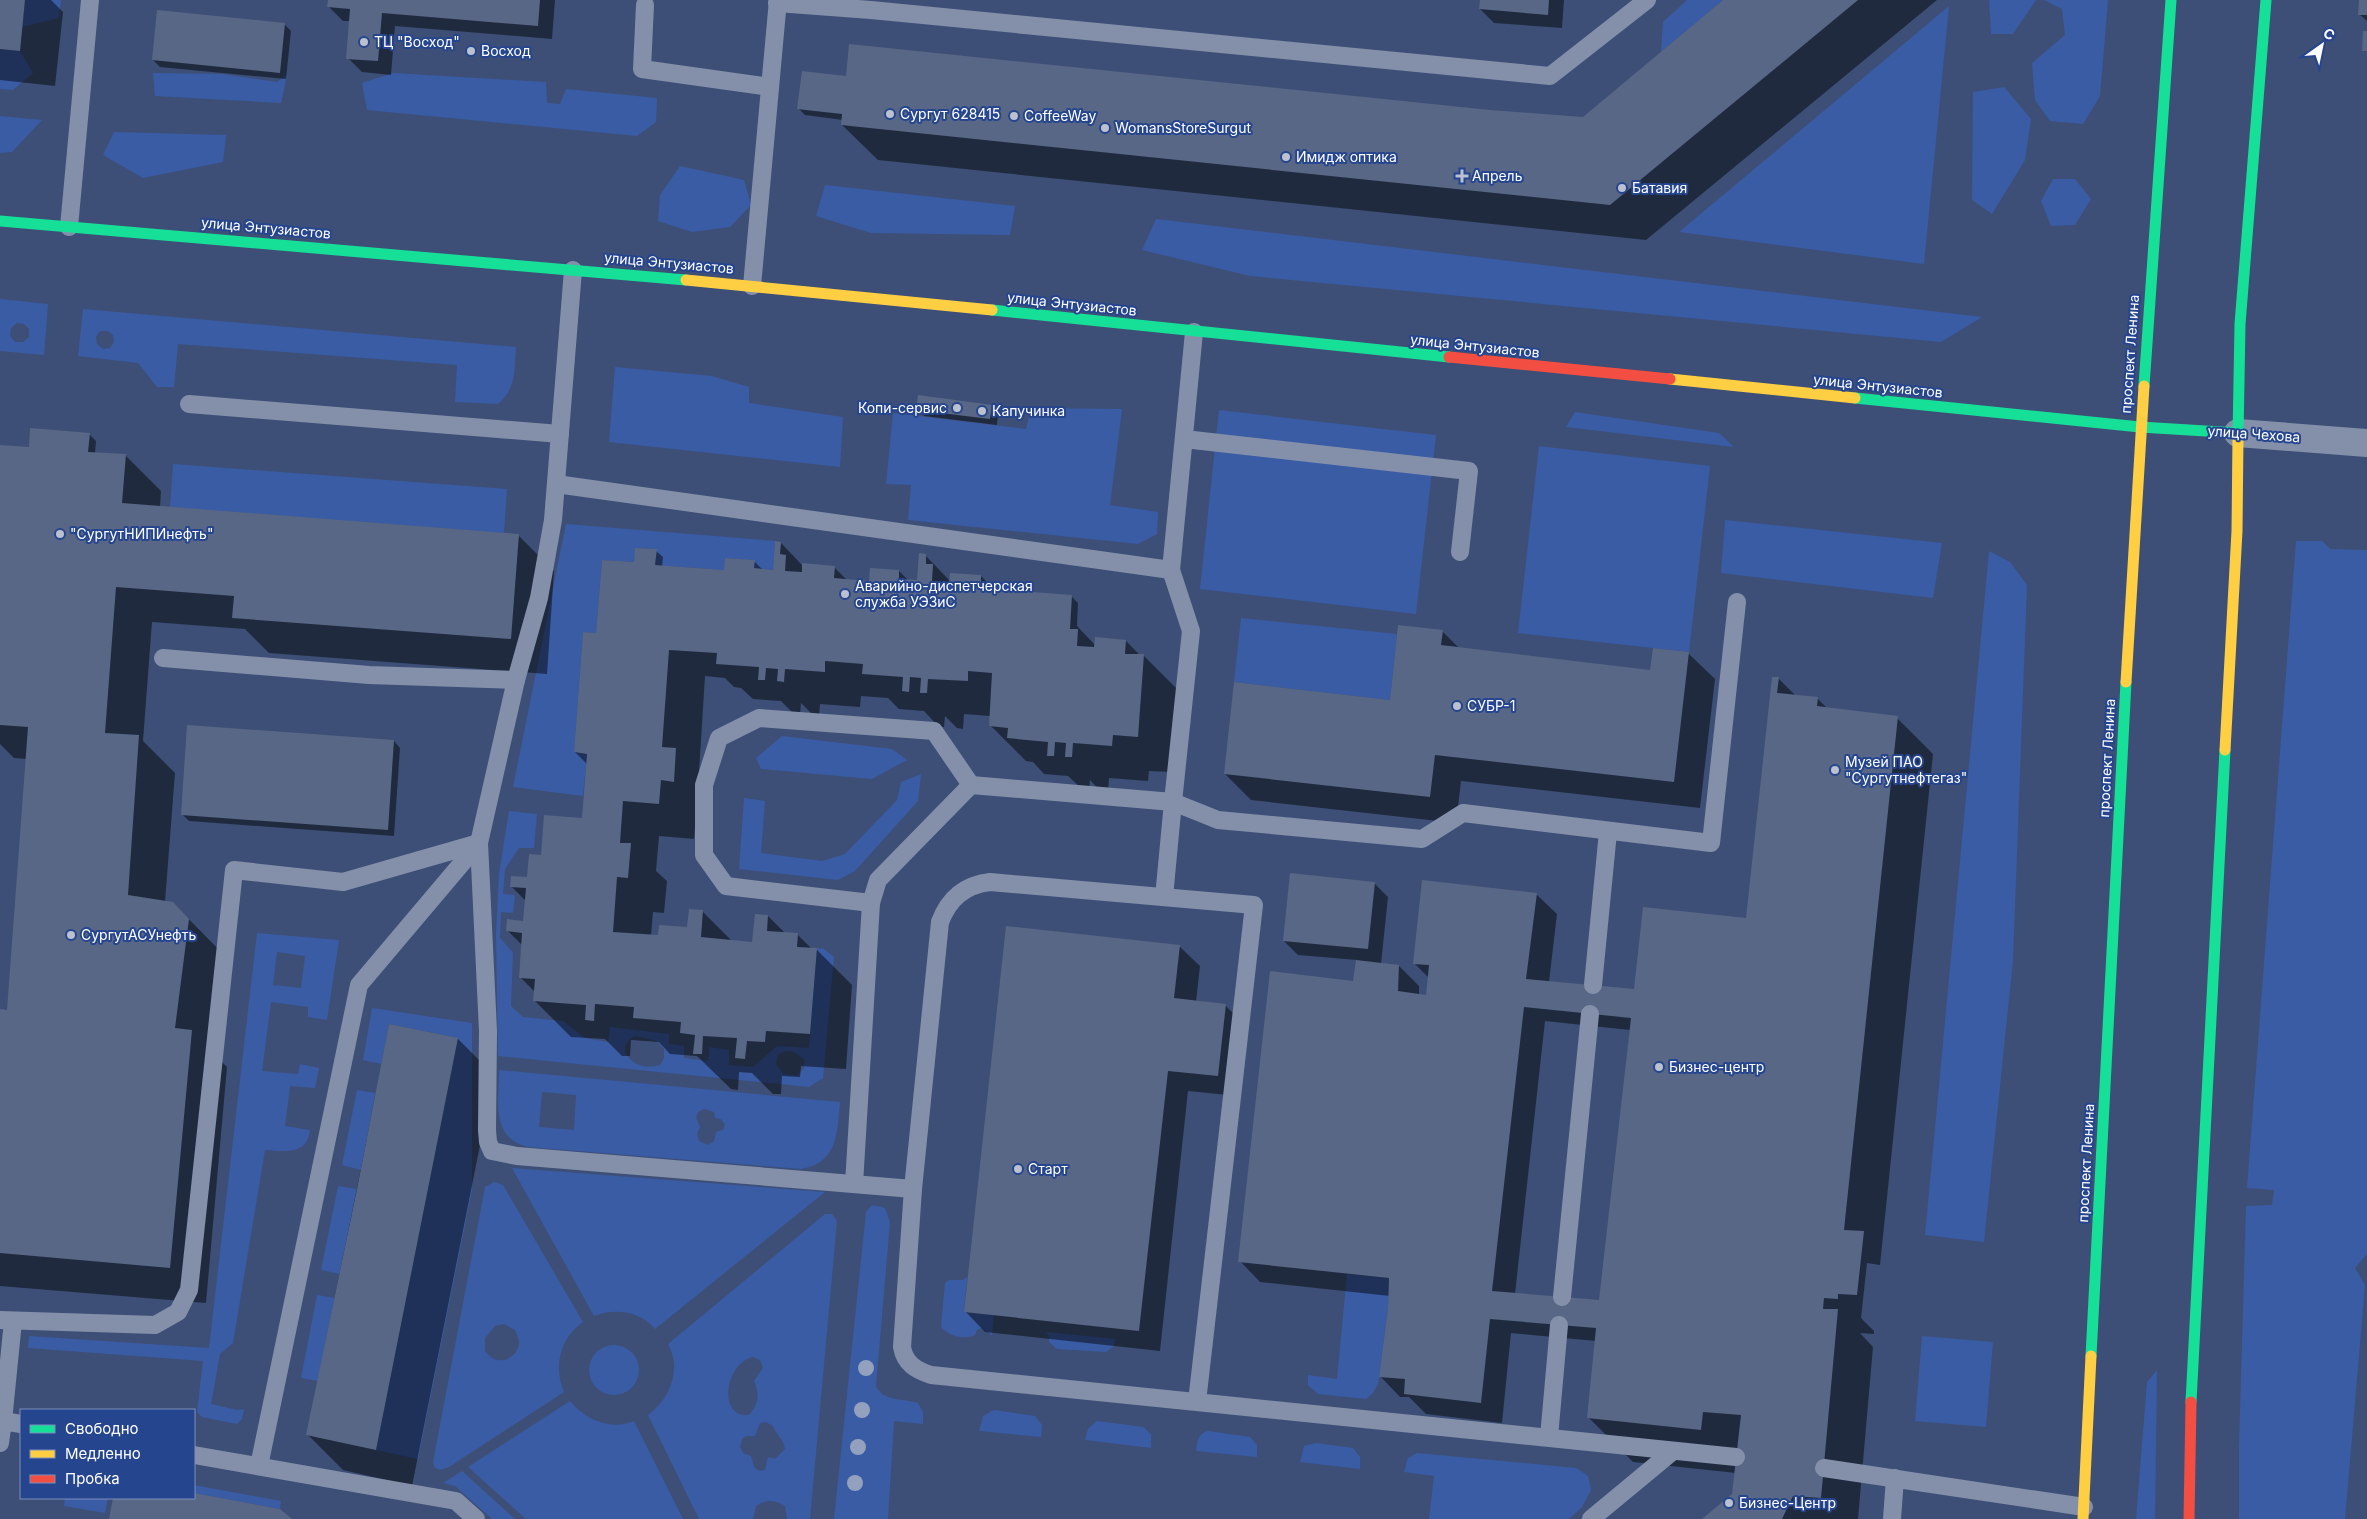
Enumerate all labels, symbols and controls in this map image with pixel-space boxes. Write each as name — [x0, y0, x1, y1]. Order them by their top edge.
north arrow — [2297, 20, 2347, 70]
text: С — [2320, 24, 2338, 44]
place label: ТЦ "Восход" — [374, 33, 460, 50]
marker: ТЦ "Восход" — [358, 36, 370, 48]
place label: Восход — [481, 42, 531, 59]
marker: Восход — [465, 45, 477, 57]
place label: Сургут 628415 — [900, 105, 1000, 122]
place label: CoffeeWay — [1024, 107, 1096, 124]
marker: Сургут 628415 — [884, 108, 896, 120]
marker: CoffeeWay — [1008, 110, 1020, 122]
place label: WomansStoreSurgut — [1115, 119, 1251, 136]
marker: WomansStoreSurgut — [1099, 122, 1111, 134]
place label: Имидж оптика — [1296, 148, 1397, 165]
marker: Имидж оптика — [1280, 151, 1292, 163]
place label: Апрель — [1472, 167, 1523, 184]
marker: Апрель — [1456, 170, 1468, 182]
place label: Батавия — [1632, 179, 1687, 196]
marker: Батавия — [1616, 182, 1628, 194]
street label: улица Энтузиастов — [200, 213, 332, 242]
street label: улица Энтузиастов — [603, 248, 735, 277]
street label: улица Энтузиастов — [1006, 288, 1138, 319]
street label: проспект Ленина — [2117, 294, 2142, 414]
street label: улица Энтузиастов — [1409, 330, 1541, 361]
street label: улица Энтузиастов — [1812, 370, 1944, 401]
place label: Копи-сервис — [858, 399, 947, 416]
marker: Копи-сервис — [951, 402, 963, 414]
place label: Капучинка — [992, 402, 1065, 419]
marker: Капучинка — [976, 405, 988, 417]
street label: улица Чехова — [2207, 422, 2301, 445]
place label: "СургутНИПИнефть" — [70, 525, 213, 542]
marker: "СургутНИПИнефть" — [54, 528, 66, 540]
place label: Аварийно-диспетчерская служба УЭЗиС — [855, 577, 1033, 610]
marker: Аварийно-диспетчерская служба УЭЗиС — [839, 588, 851, 600]
place label: СУБР-1 — [1467, 697, 1516, 714]
street label: проспект Ленина — [2095, 698, 2118, 818]
marker: СУБР-1 — [1451, 700, 1463, 712]
place label: Музей ПАО "Сургутнефтегаз" — [1845, 753, 1967, 786]
marker: Музей ПАО "Сургутнефтегаз" — [1829, 764, 1841, 776]
place label: СургутАСУнефть — [81, 926, 197, 943]
marker: СургутАСУнефть — [65, 929, 77, 941]
place label: Бизнес-центр — [1669, 1058, 1764, 1075]
marker: Бизнес-центр — [1653, 1061, 1665, 1073]
street label: проспект Ленина — [2074, 1103, 2097, 1223]
place label: Старт — [1028, 1160, 1068, 1177]
marker: Старт — [1012, 1163, 1024, 1175]
legend — [20, 1409, 195, 1499]
text: Свободно — [65, 1419, 139, 1438]
text: Медленно — [65, 1444, 141, 1463]
text: Пробка — [65, 1469, 120, 1488]
place label: Бизнес-Центр — [1739, 1494, 1836, 1511]
marker: Бизнес-Центр — [1723, 1497, 1735, 1509]

